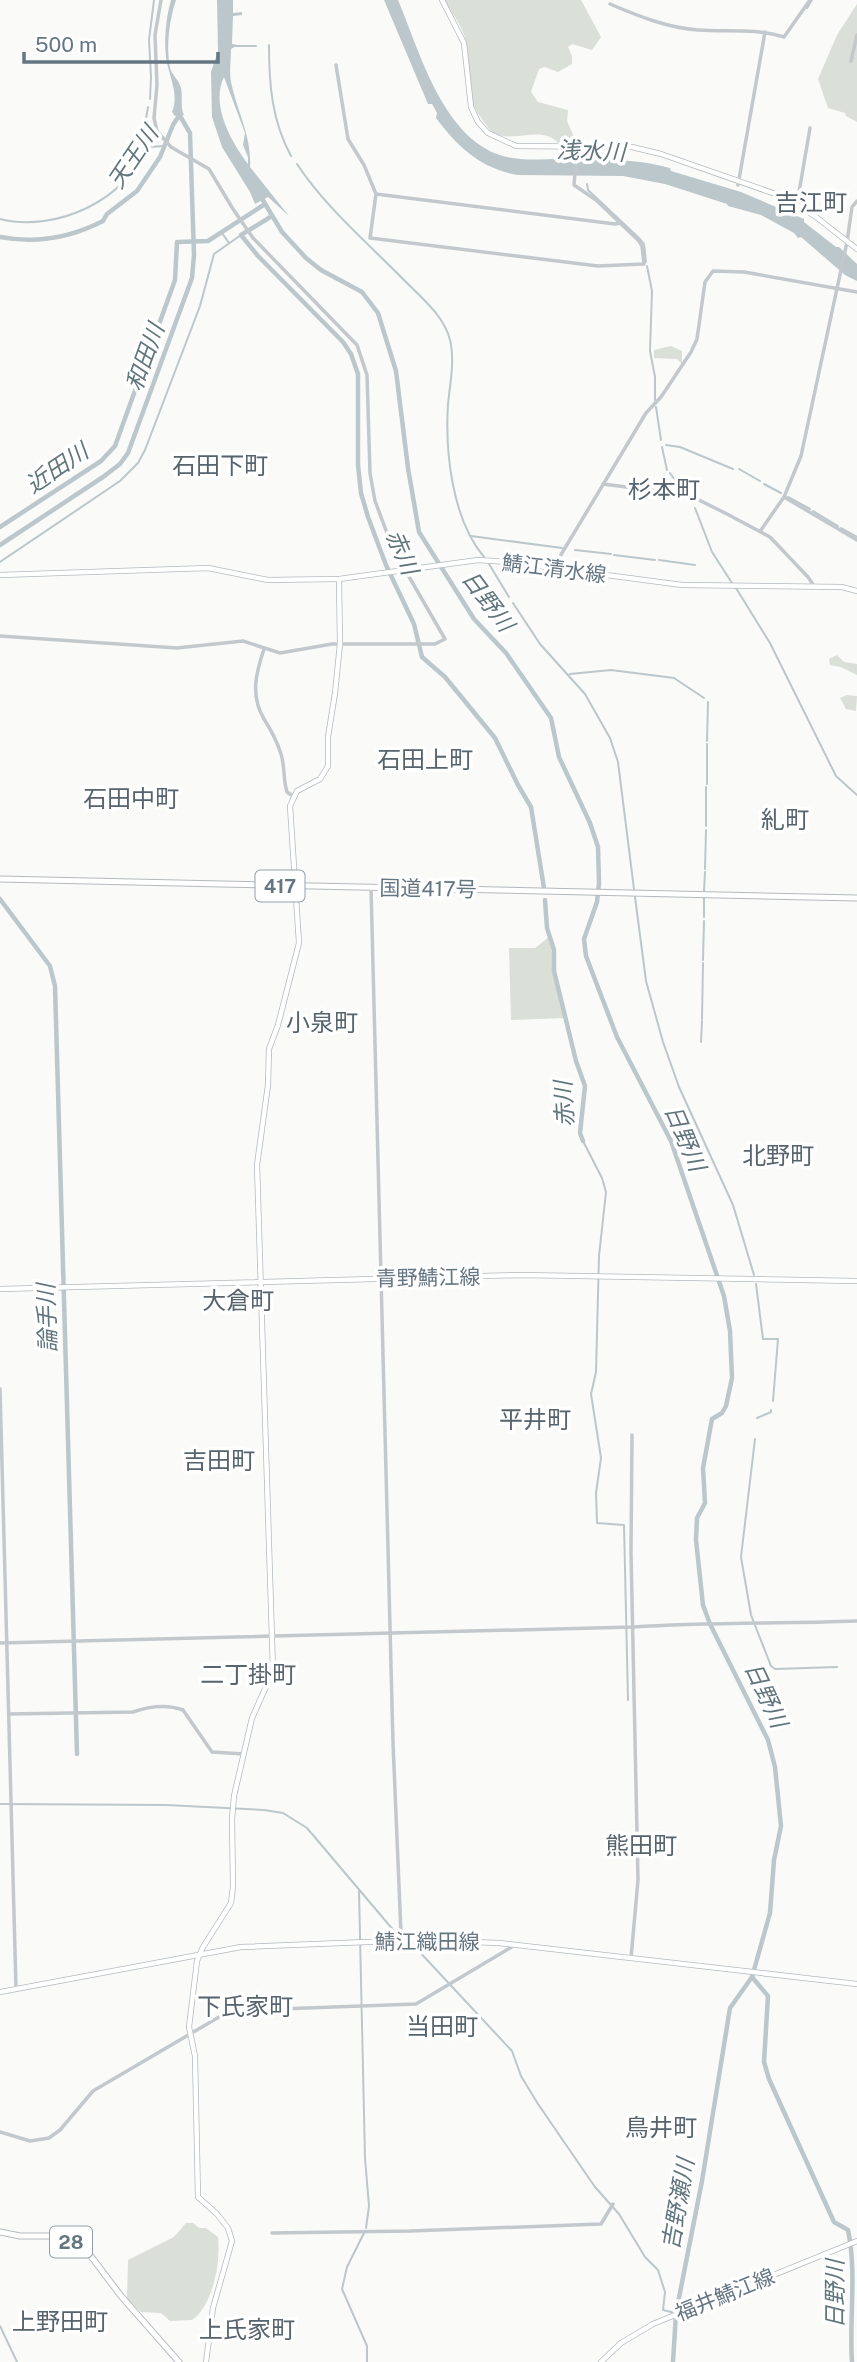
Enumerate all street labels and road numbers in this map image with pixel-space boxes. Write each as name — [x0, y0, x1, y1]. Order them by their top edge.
street label: 鯖江清水線 — [500, 550, 608, 587]
road number: 417 — [256, 870, 304, 902]
street label: 国道417号 — [379, 875, 477, 902]
street label: 青野鯖江線 — [375, 1264, 481, 1291]
street label: 鯖江織田線 — [375, 1929, 480, 1954]
road number: 28 — [50, 2226, 92, 2258]
street label: 福井鯖江線 — [671, 2263, 778, 2326]

